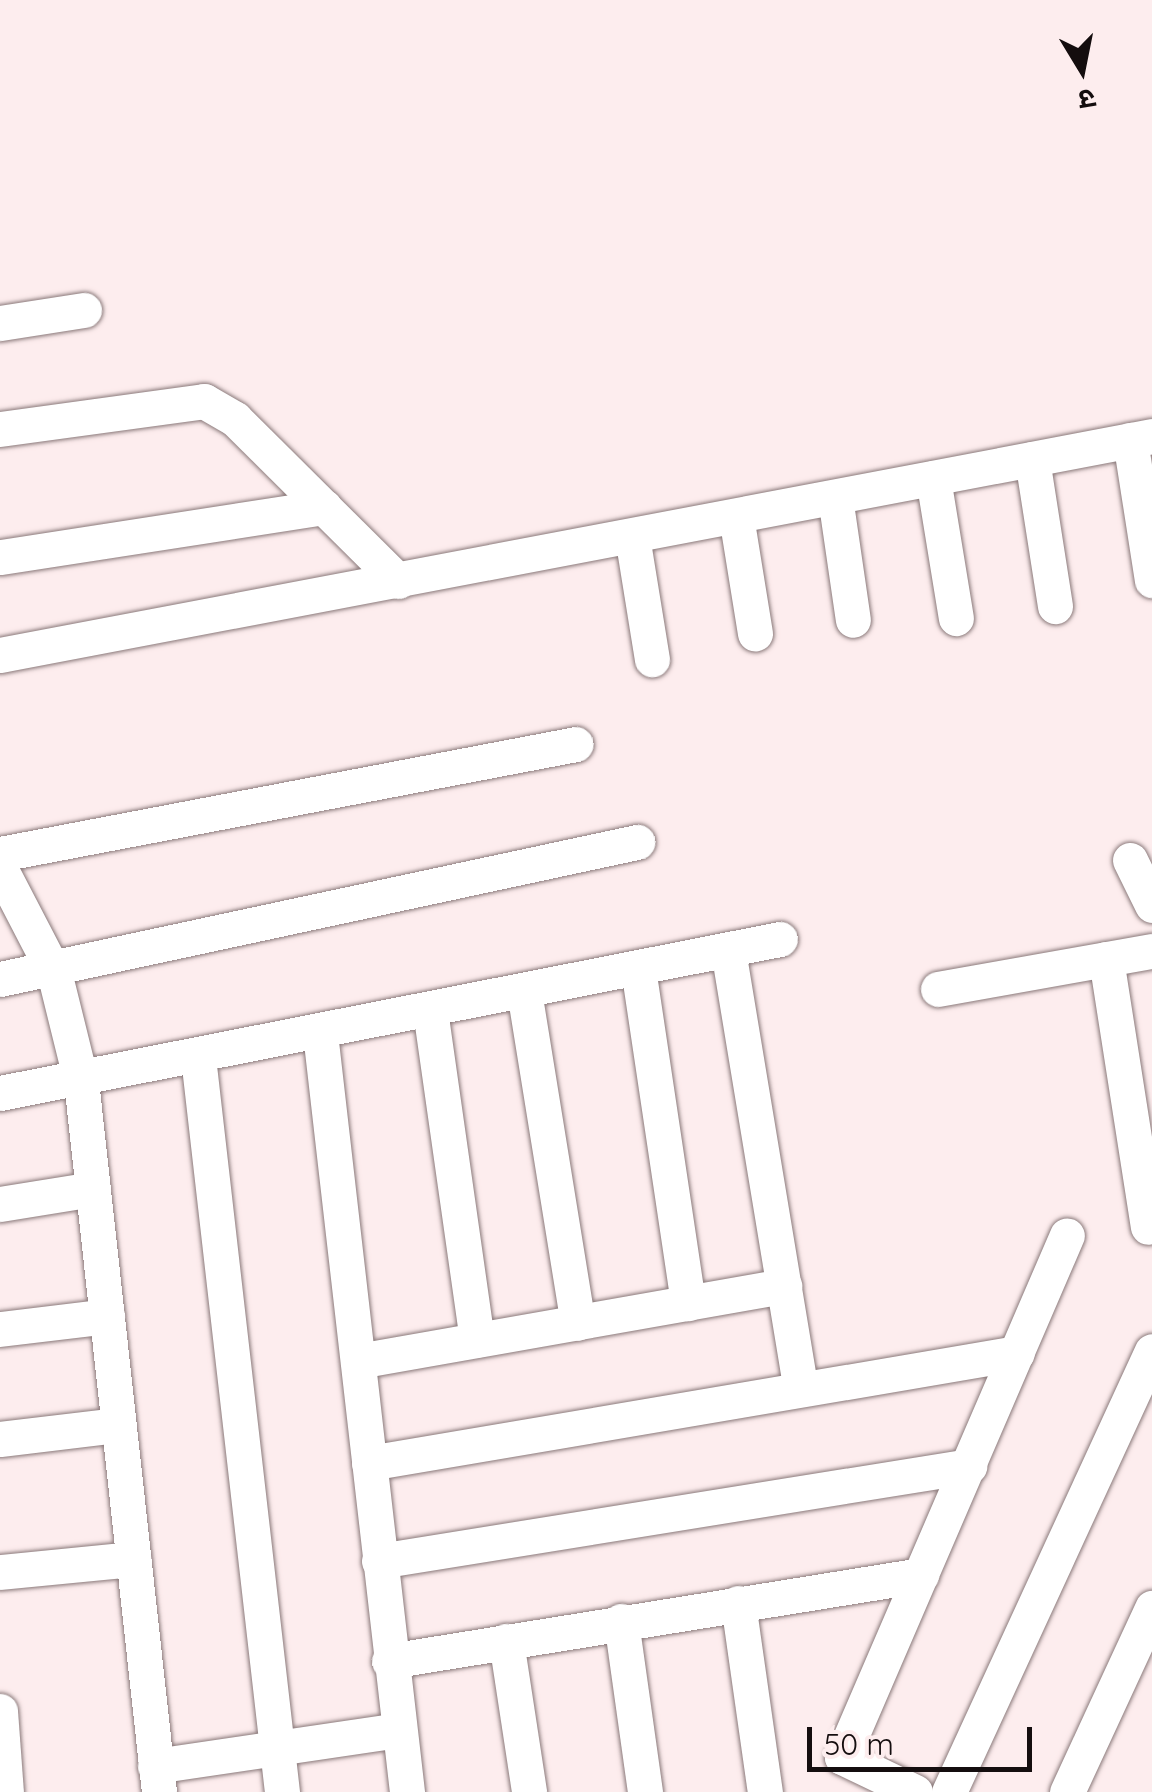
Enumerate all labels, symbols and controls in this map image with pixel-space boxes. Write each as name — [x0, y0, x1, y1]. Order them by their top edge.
north arrow — [1032, 20, 1132, 120]
text: उ — [1076, 81, 1098, 119]
scale bar — [812, 1707, 1037, 1769]
text: 50 m — [824, 1725, 894, 1763]

